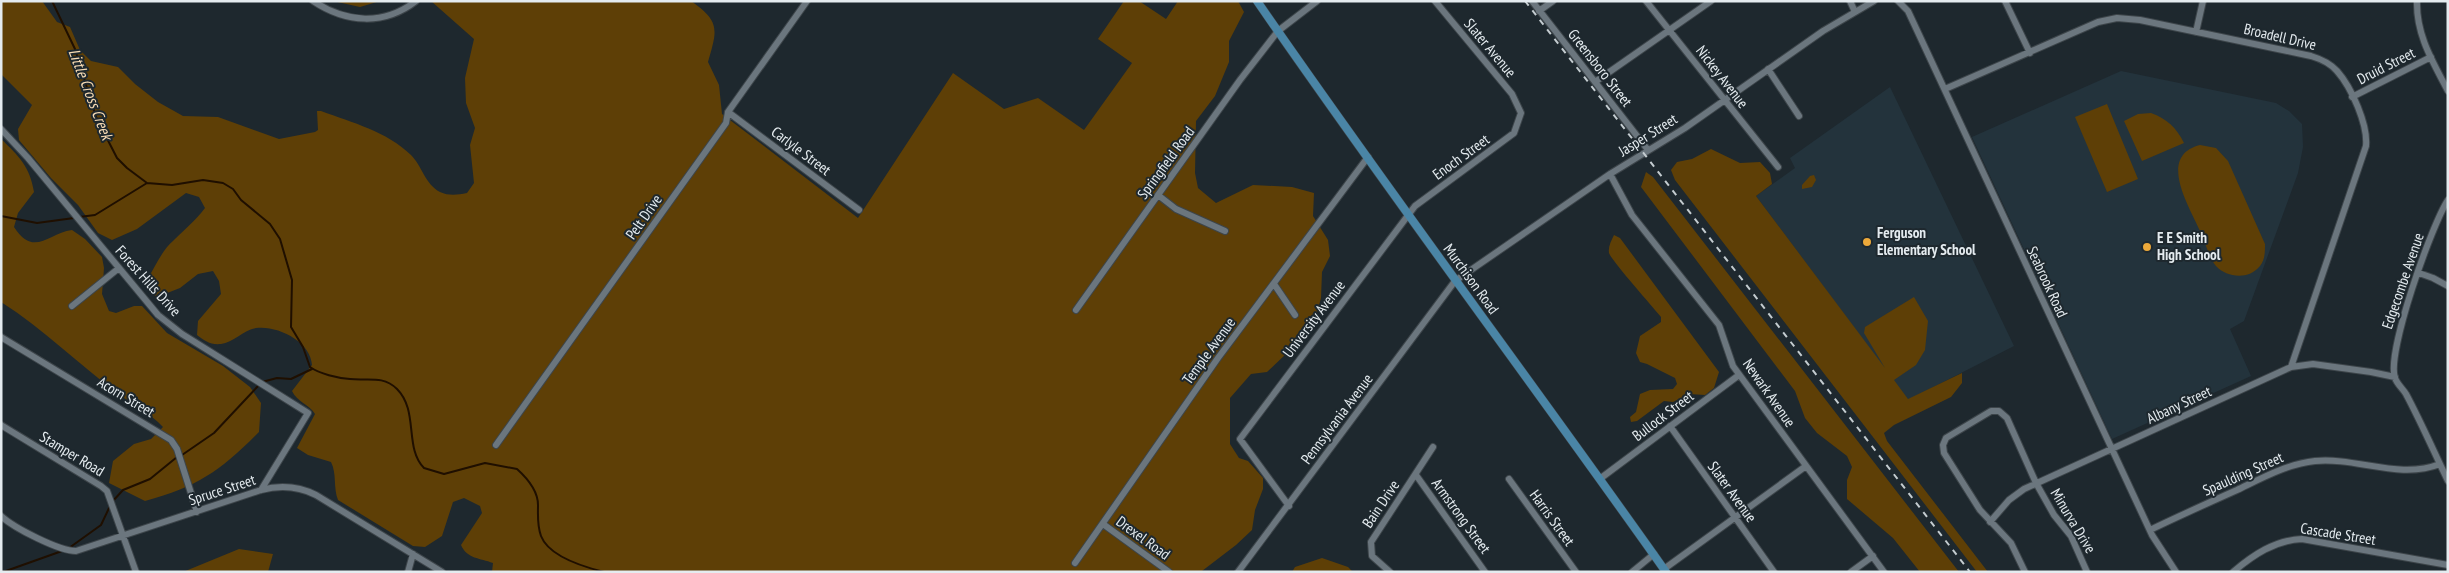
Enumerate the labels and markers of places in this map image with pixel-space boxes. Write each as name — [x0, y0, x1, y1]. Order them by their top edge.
place label: Ferguson Elementary School — [1877, 223, 1976, 259]
place label: E E Smith High School — [2157, 228, 2221, 264]
marker: Ferguson Elementary School — [1861, 236, 1873, 248]
marker: E E Smith High School — [2141, 241, 2153, 253]

